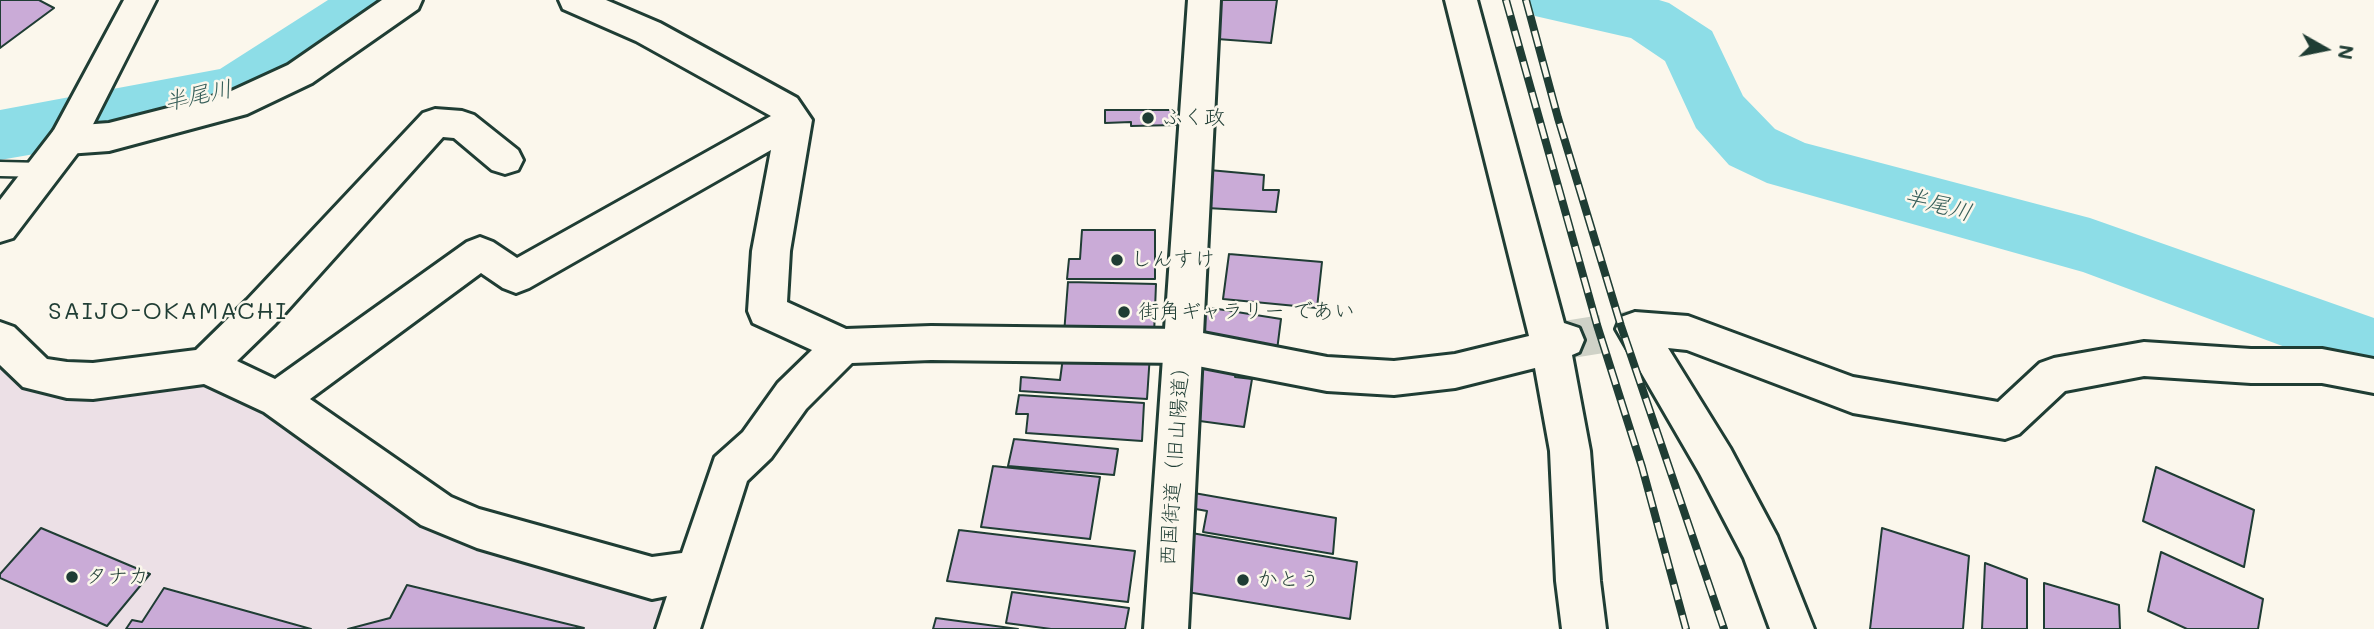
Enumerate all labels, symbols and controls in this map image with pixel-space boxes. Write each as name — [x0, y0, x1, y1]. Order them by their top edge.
north arrow — [2290, 14, 2360, 84]
text: N — [2333, 43, 2360, 61]
water label: 半尾川 — [161, 75, 235, 117]
place label: ふく政 — [1162, 105, 1225, 131]
marker: ふく政 — [1140, 110, 1156, 126]
water label: 半尾川 — [1901, 183, 1975, 227]
place label: しんすけ — [1131, 247, 1215, 273]
marker: しんすけ — [1109, 252, 1125, 268]
district label: SAIJO-OKAMACHI — [50, 298, 286, 326]
place label: 街角ギャラリー であい — [1138, 299, 1355, 325]
marker: 街角ギャラリー であい — [1116, 304, 1132, 320]
street label: 西国街道（旧山陽道） — [1155, 355, 1195, 567]
place label: タナカ — [86, 564, 149, 590]
place label: かとう — [1257, 567, 1320, 593]
marker: タナカ — [64, 569, 80, 585]
marker: かとう — [1235, 572, 1251, 588]

